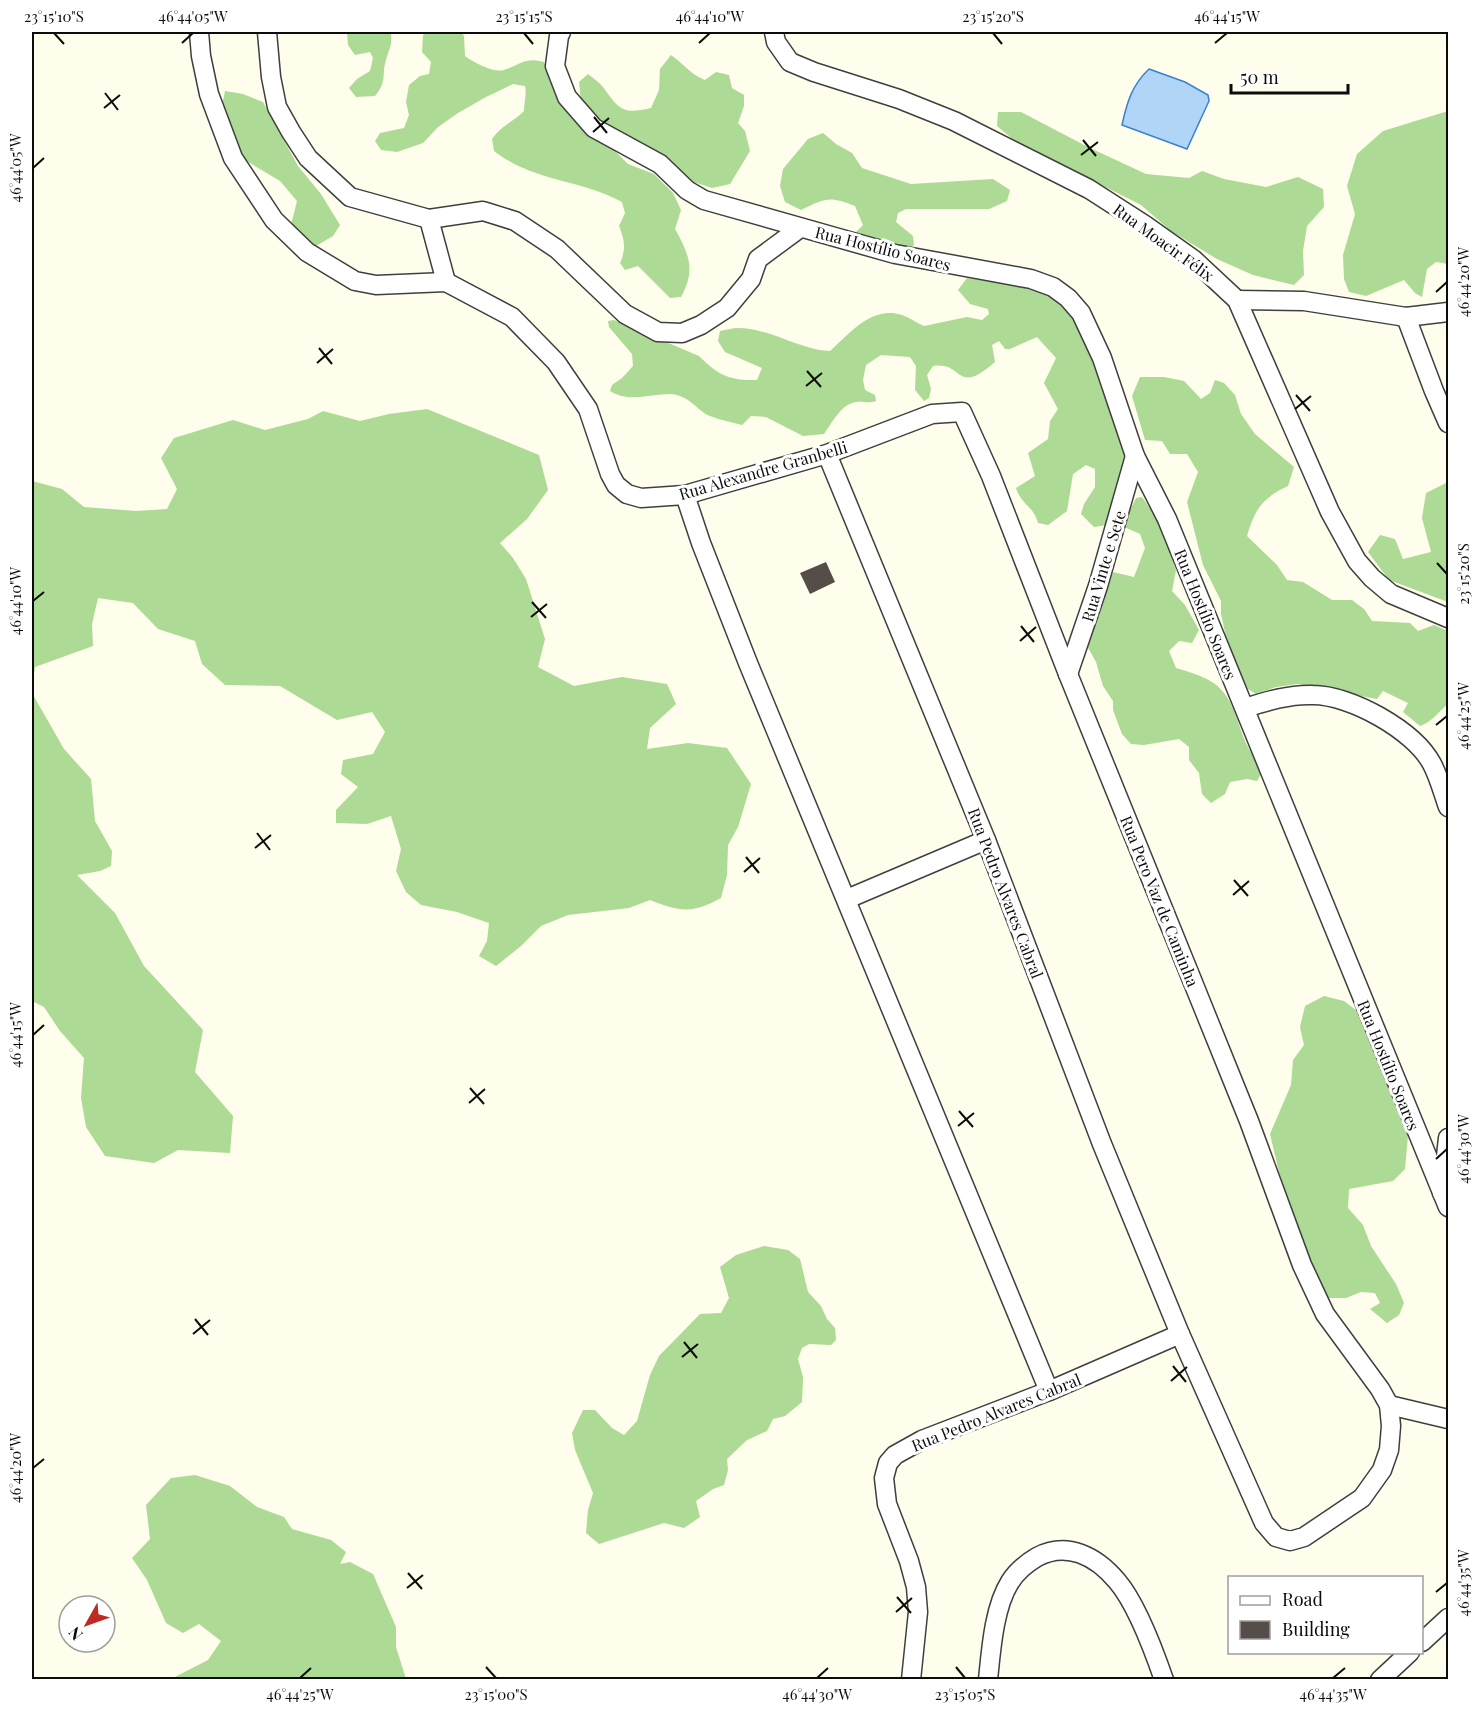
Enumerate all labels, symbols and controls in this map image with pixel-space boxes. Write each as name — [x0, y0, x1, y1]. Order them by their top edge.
text: 23°15'10"S — [24, 6, 84, 26]
text: 46°44'05"W — [159, 6, 228, 26]
text: 23°15'15"S — [495, 6, 553, 26]
text: 46°44'10"W — [676, 6, 745, 26]
text: 23°15'20"S — [962, 6, 1024, 26]
text: 46°44'15"W — [1194, 6, 1260, 26]
scale bar — [1231, 57, 1348, 95]
text: 50 m — [1240, 65, 1279, 89]
text: 46°44'05"W — [5, 133, 25, 203]
street label: Rua Moacir Félix — [1110, 198, 1219, 286]
street label: Rua Hostílio Soares — [813, 221, 953, 275]
text: 46°44'20"W — [1453, 247, 1473, 317]
street label: Rua Alexandre Granbelli — [676, 436, 850, 504]
street label: Rua Vinte e Sete — [1076, 508, 1130, 624]
text: 23°15'20"S — [1453, 543, 1473, 605]
street label: Rua Hostílio Soares — [1170, 546, 1242, 682]
text: 46°44'10"W — [5, 566, 25, 635]
text: 46°44'25"W — [1453, 682, 1473, 750]
street label: Rua Pedro Alvares Cabral — [964, 805, 1048, 982]
street label: Rua Pero Vaz de Caminha — [1116, 812, 1204, 990]
street label: Rua Hostílio Soares — [1353, 997, 1425, 1133]
text: 46°44'15"W — [5, 1002, 25, 1068]
text: 46°44'30"W — [1453, 1114, 1473, 1184]
street label: Rua Pedro Alvares Cabral — [908, 1368, 1084, 1456]
text: 46°44'20"W — [5, 1433, 25, 1503]
text: 46°44'35"W — [1453, 1549, 1473, 1617]
legend — [1228, 1576, 1423, 1654]
text: Road — [1282, 1587, 1323, 1611]
north arrow — [57, 1594, 117, 1654]
text: Building — [1282, 1617, 1350, 1641]
text: N — [63, 1622, 87, 1645]
text: 46°44'25"W — [266, 1684, 334, 1704]
text: 23°15'00"S — [464, 1684, 528, 1704]
text: 46°44'30"W — [782, 1684, 852, 1704]
text: 23°15'05"S — [935, 1684, 995, 1704]
text: 46°44'35"W — [1300, 1684, 1367, 1704]

